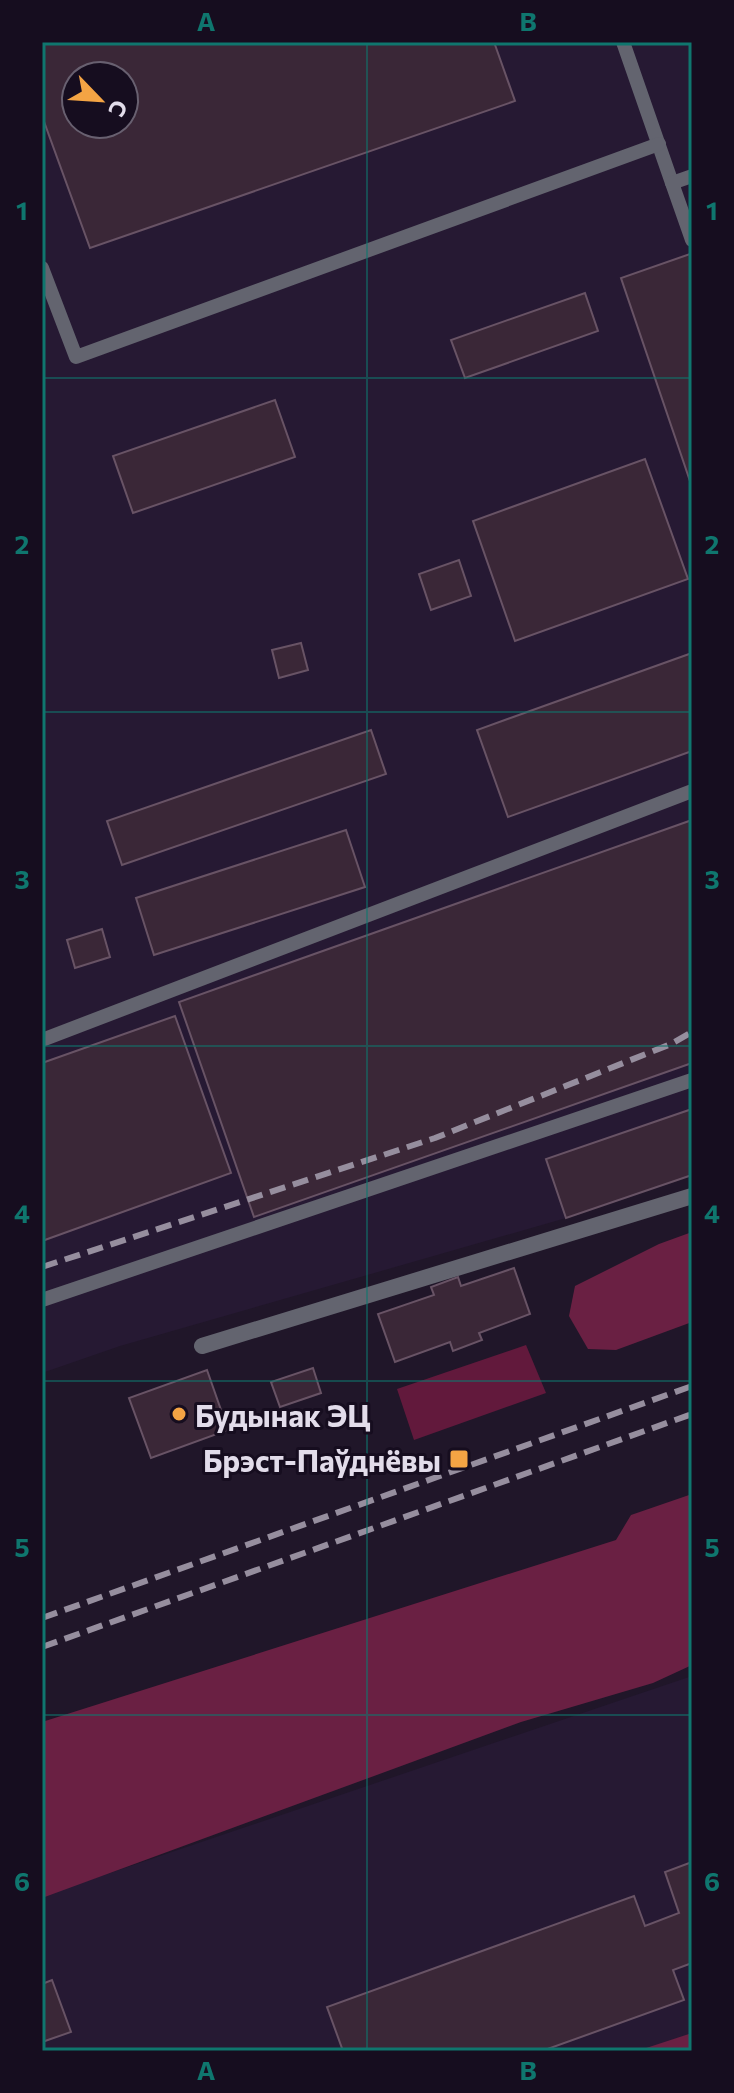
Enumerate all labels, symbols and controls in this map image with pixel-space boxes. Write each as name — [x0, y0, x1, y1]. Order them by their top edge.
text: A — [197, 5, 216, 36]
text: B — [519, 5, 537, 36]
north arrow — [60, 60, 140, 140]
text: С — [103, 96, 134, 121]
text: 1 — [16, 194, 28, 225]
text: 1 — [706, 194, 718, 225]
text: 2 — [15, 528, 29, 559]
text: 2 — [705, 528, 719, 559]
text: 3 — [14, 863, 30, 894]
text: 3 — [704, 863, 720, 894]
text: 4 — [14, 1197, 30, 1228]
text: 4 — [704, 1197, 720, 1228]
place label: Будынак ЭЦ — [195, 1396, 371, 1433]
marker: Будынак ЭЦ — [170, 1405, 188, 1423]
place label: Брэст-Паўднёвы — [203, 1441, 441, 1478]
marker: Брэст-Паўднёвы — [448, 1448, 470, 1470]
text: 5 — [14, 1531, 30, 1562]
text: 5 — [704, 1531, 720, 1562]
text: 6 — [14, 1865, 30, 1896]
text: 6 — [704, 1865, 720, 1896]
text: A — [197, 2054, 216, 2085]
text: B — [519, 2054, 537, 2085]

